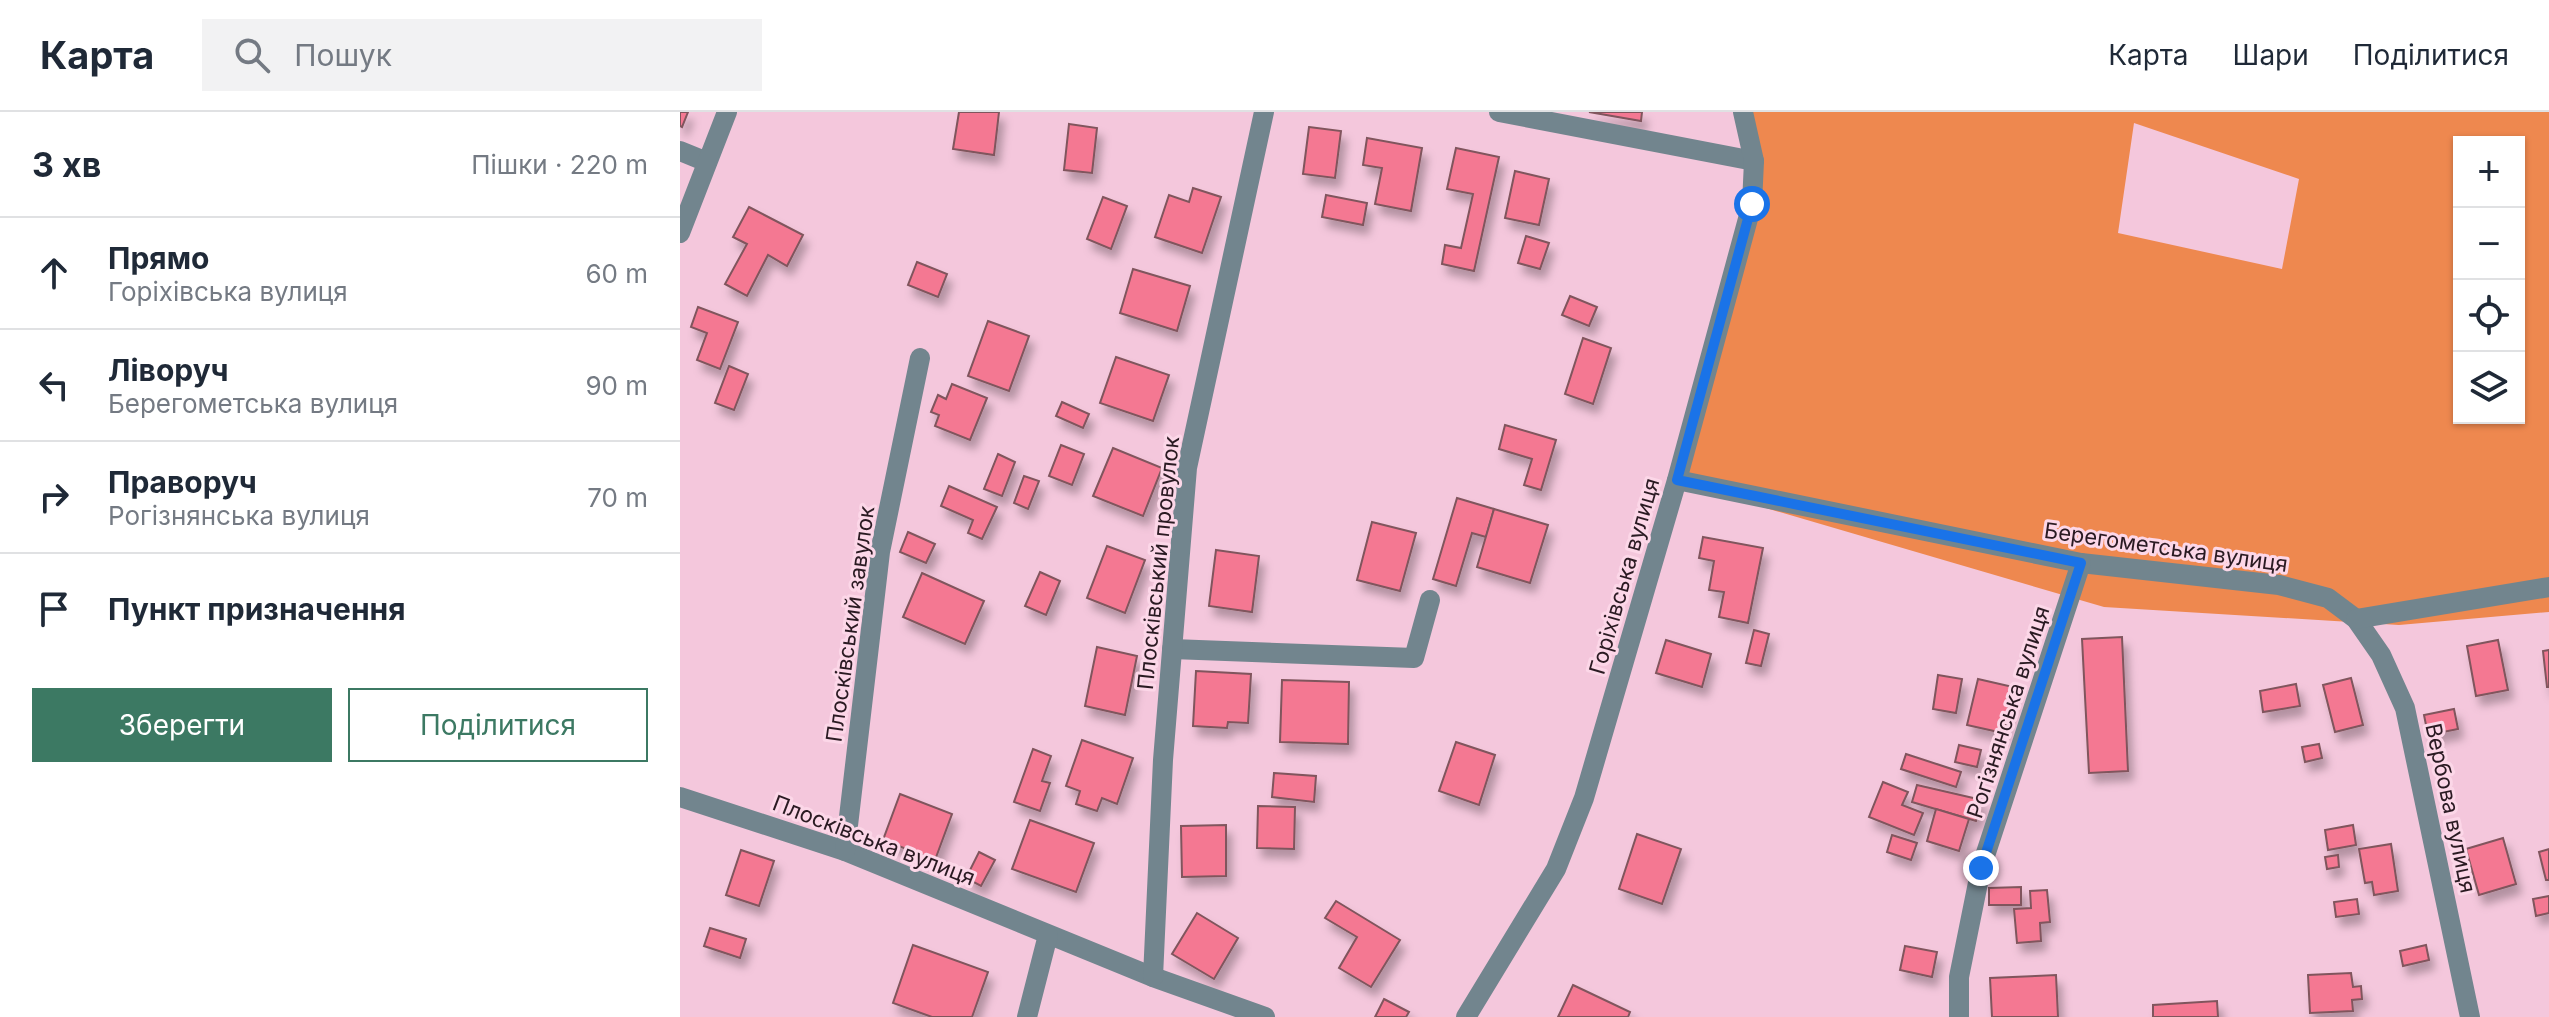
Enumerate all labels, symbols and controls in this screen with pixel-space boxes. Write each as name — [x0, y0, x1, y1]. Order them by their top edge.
search box — [202, 19, 762, 91]
text: Карта — [40, 32, 154, 78]
icon: search — [230, 33, 274, 77]
text: Пошук — [294, 37, 392, 73]
text: Карта — [2108, 38, 2189, 72]
text: Шари — [2233, 38, 2309, 72]
text: Поділитися — [2353, 38, 2509, 72]
map controls — [2453, 136, 2525, 424]
button: + — [2453, 136, 2525, 208]
text: 3 хв — [32, 144, 101, 185]
text: Пішки · 220 m — [471, 149, 648, 180]
route start — [1734, 186, 1770, 222]
button: − — [2453, 208, 2525, 280]
text: Прямо — [108, 240, 209, 276]
icon: ahead — [32, 251, 76, 295]
text: 60 m — [585, 258, 648, 289]
text: Горіхівська вулиця — [108, 276, 348, 307]
button: locate — [2453, 280, 2525, 352]
text: Ліворуч — [108, 352, 228, 388]
button: layers — [2453, 352, 2525, 424]
icon: left — [32, 363, 76, 407]
text: 90 m — [585, 370, 648, 401]
text: Берегометська вулиця — [108, 388, 398, 419]
street label: Плосківський провулок — [1132, 435, 1184, 691]
text: Праворуч — [108, 464, 257, 500]
icon: right — [32, 475, 76, 519]
street label: Горіхівська вулиця — [1584, 475, 1664, 677]
text: 70 m — [587, 482, 648, 513]
text: Рогізнянська вулиця — [108, 500, 370, 531]
street label: Плосківський завулок — [821, 504, 879, 744]
street label: Берегометська вулиця — [2043, 517, 2289, 577]
icon: arrive — [32, 587, 76, 631]
text: Пункт призначення — [108, 591, 406, 627]
street label: Рогізнянська вулиця — [1961, 603, 2055, 821]
button: Зберегти — [32, 688, 332, 762]
button: Поділитися — [348, 688, 648, 762]
street label: Вербова вулиця — [2420, 721, 2482, 895]
street label: Плосківська вулиця — [769, 789, 979, 891]
route end — [1963, 850, 1999, 886]

